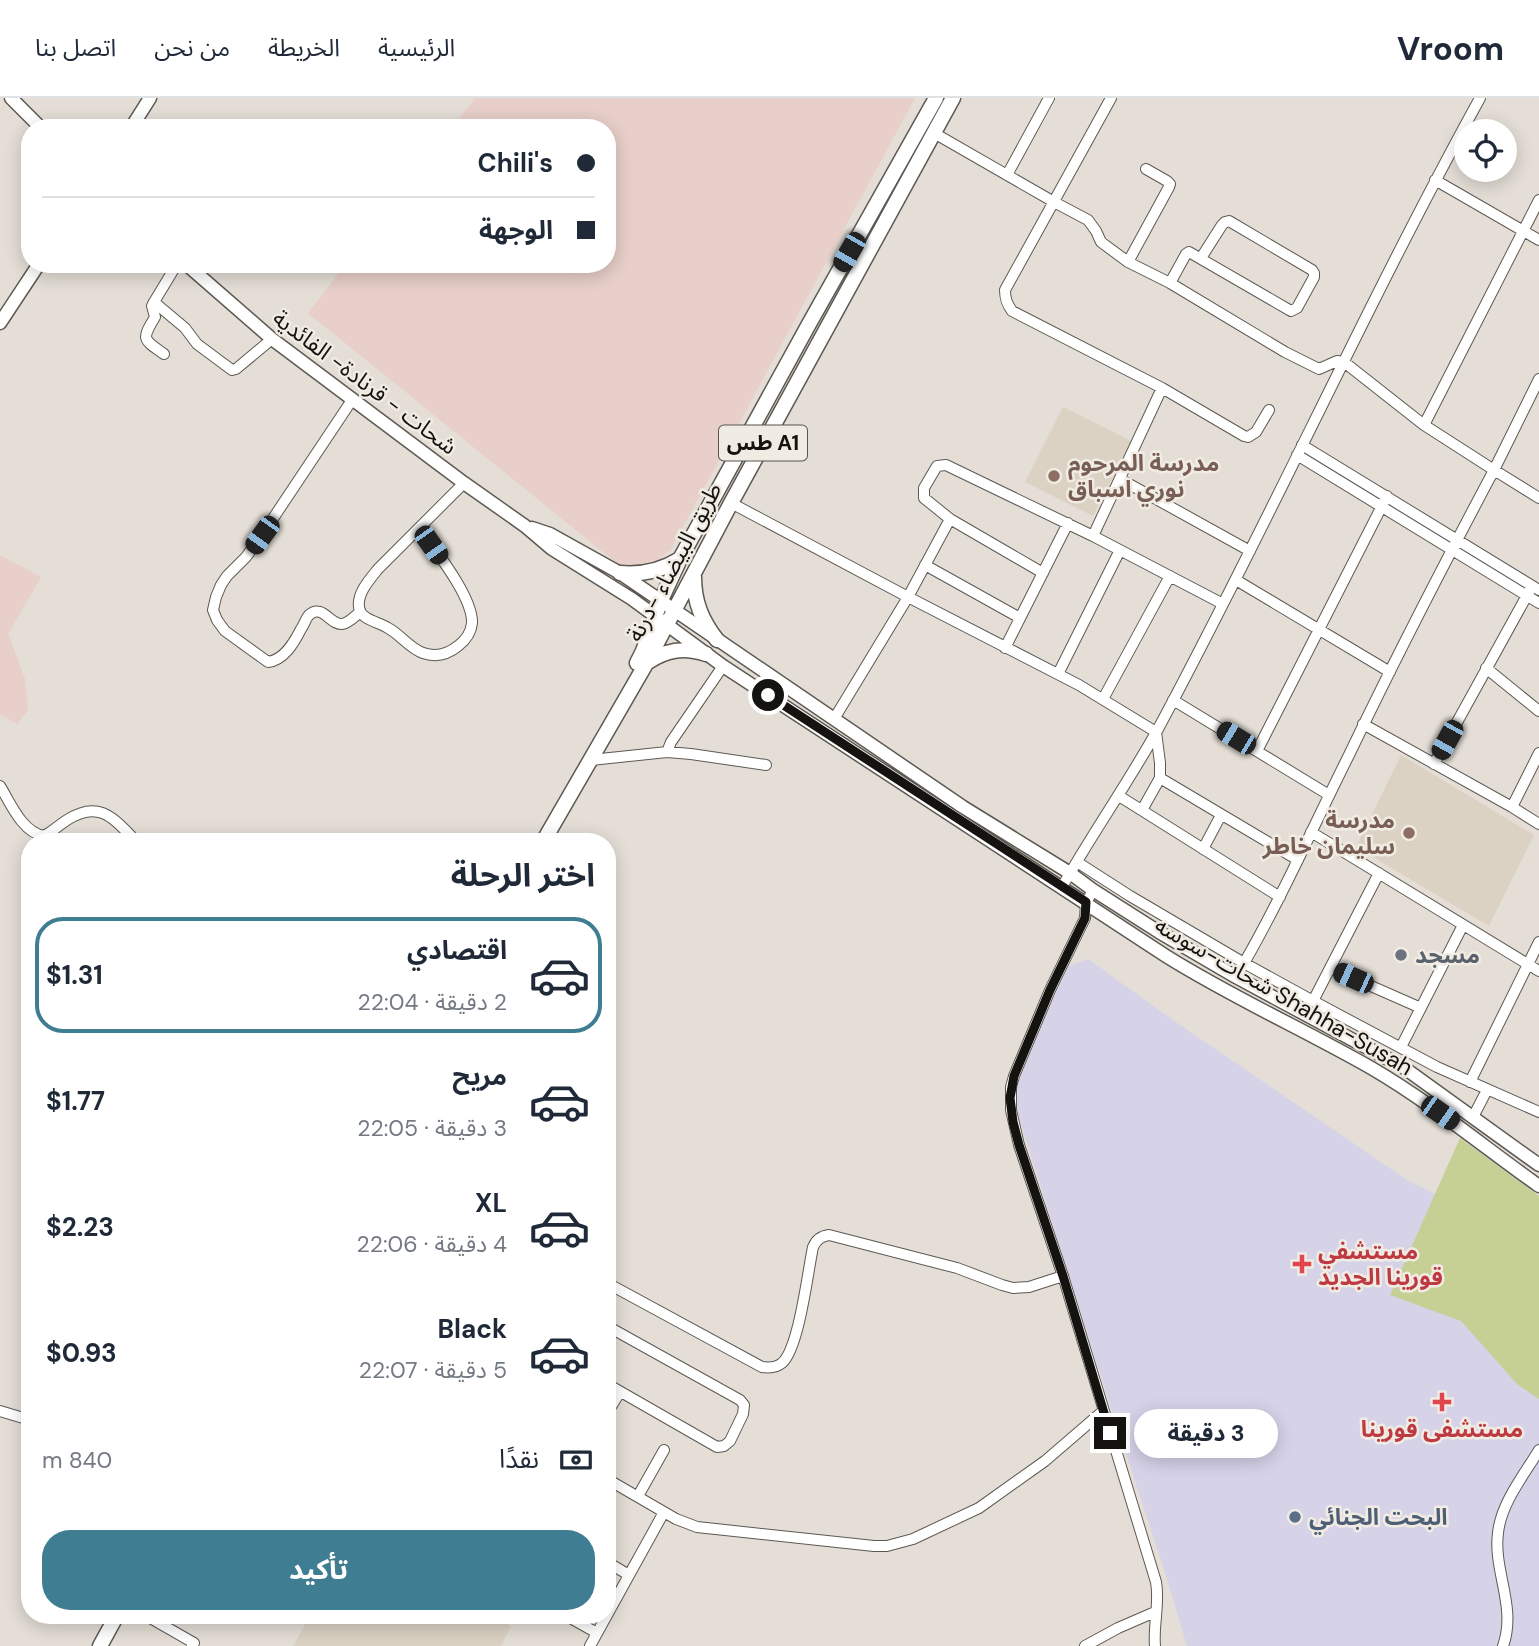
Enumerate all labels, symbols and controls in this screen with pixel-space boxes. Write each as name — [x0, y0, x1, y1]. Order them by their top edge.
text: Vroom — [1397, 27, 1504, 70]
text: اتصل بنا — [35, 32, 116, 63]
text: من نحن — [154, 32, 230, 63]
text: الخريطة — [268, 32, 340, 63]
text: الرئيسية — [378, 32, 455, 63]
map controls — [1454, 119, 1517, 182]
button: locate — [1454, 119, 1517, 182]
text: Chili's — [478, 146, 553, 180]
text: الوجهة — [479, 213, 553, 247]
car — [830, 229, 869, 275]
street label: شحات - قرنادة- الفائدية — [267, 303, 463, 461]
road number: طس A1 — [719, 426, 807, 460]
place label: مدرسة المرحوم نوري اسباق — [1068, 448, 1219, 507]
marker: مدرسة المرحوم نوري اسباق — [1046, 468, 1062, 484]
street label: طريق البيضاء -درنة — [619, 477, 729, 647]
car — [242, 512, 283, 558]
car — [411, 522, 452, 568]
route start — [752, 679, 784, 711]
car — [1428, 717, 1467, 763]
car — [1213, 718, 1260, 758]
place label: مدرسة سليمان خاطر — [1262, 805, 1395, 861]
marker: مدرسة سليمان خاطر — [1401, 825, 1417, 841]
text: اختر الرحلة — [451, 854, 595, 896]
street label: شحات-سوسه Shahha-Susah — [1150, 910, 1418, 1082]
text: اقتصادي — [407, 933, 507, 967]
place label: مسجد — [1415, 940, 1480, 970]
icon: car — [528, 944, 591, 1007]
marker: مسجد — [1393, 947, 1409, 963]
text: $1.31 — [46, 958, 103, 992]
car — [1330, 960, 1377, 996]
text: 2 دقيقة · 22:04 — [358, 987, 507, 1017]
text: مريح — [452, 1059, 507, 1093]
icon: car — [528, 1070, 591, 1133]
text: $1.77 — [46, 1084, 105, 1118]
car — [1417, 1092, 1464, 1134]
text: 3 دقيقة · 22:05 — [357, 1113, 507, 1143]
text: XL — [475, 1186, 507, 1220]
icon: car — [528, 1196, 591, 1259]
text: $2.23 — [46, 1210, 114, 1244]
text: 4 دقيقة · 22:06 — [356, 1229, 507, 1259]
place label: مستشفي قورينا الجديد — [1318, 1236, 1443, 1292]
marker: مستشفي قورينا الجديد — [1292, 1254, 1312, 1274]
text: Black — [437, 1312, 507, 1346]
icon: car — [528, 1322, 591, 1385]
text: $0.93 — [46, 1336, 117, 1370]
text: 5 دقيقة · 22:07 — [359, 1355, 507, 1385]
marker: مستشفى قورينا — [1432, 1392, 1452, 1412]
callout: 3 دقيقة — [1134, 1408, 1278, 1458]
place label: مستشفى قورينا — [1361, 1414, 1523, 1444]
route end — [1094, 1417, 1126, 1449]
text: 3 دقيقة — [1167, 1418, 1245, 1448]
icon: cash — [557, 1441, 595, 1479]
text: نقدًا — [499, 1442, 539, 1476]
text: 840 m — [42, 1445, 112, 1475]
place label: البحت الجنائي — [1309, 1502, 1448, 1535]
marker: البحت الجنائي — [1287, 1509, 1303, 1525]
button: تأكيد — [42, 1530, 595, 1610]

